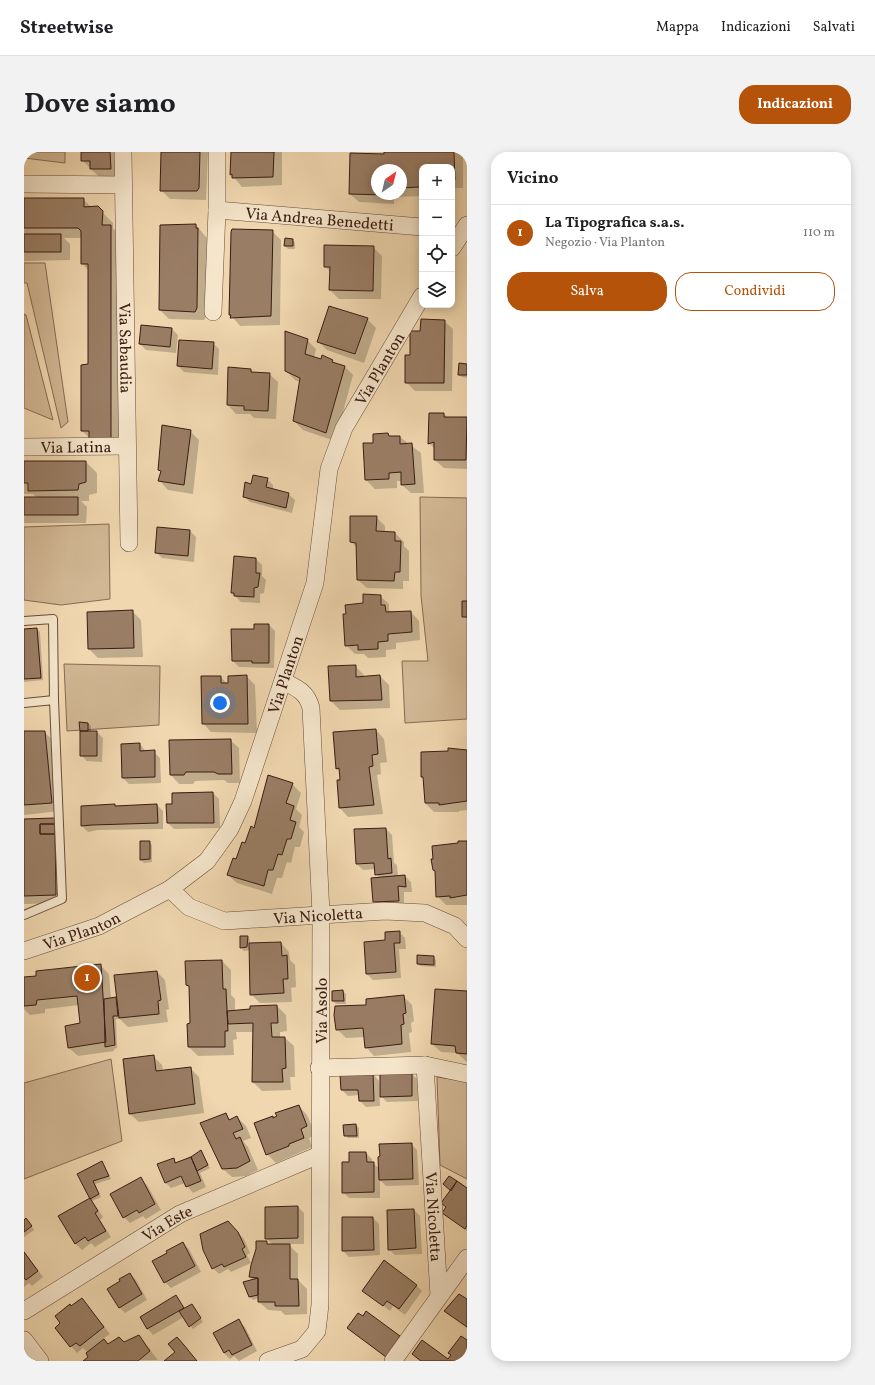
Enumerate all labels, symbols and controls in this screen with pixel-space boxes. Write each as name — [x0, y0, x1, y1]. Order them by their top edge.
text: Streetwise — [20, 15, 113, 41]
text: Mappa — [656, 18, 699, 37]
text: Indicazioni — [721, 18, 791, 37]
text: Salvati — [813, 18, 855, 37]
text: Dove siamo — [24, 85, 176, 124]
button: Indicazioni — [739, 85, 851, 124]
north arrow — [371, 164, 407, 200]
map controls — [419, 164, 455, 308]
button: + — [419, 164, 455, 200]
text: Vicino — [507, 167, 558, 190]
button: − — [419, 200, 455, 236]
street label: Via Andrea Benedetti — [244, 203, 395, 238]
text: La Tipografica s.a.s. — [545, 213, 685, 234]
text: 1 — [517, 224, 523, 242]
text: 110 m — [803, 224, 835, 242]
text: Negozio · Via Planton — [545, 234, 665, 252]
button: locate — [419, 236, 455, 272]
button: layers — [419, 272, 455, 308]
button: Salva — [507, 272, 667, 311]
button: Condividi — [675, 272, 835, 311]
street label: Via Sabaudia — [112, 303, 136, 393]
street label: Via Planton — [351, 329, 411, 410]
street label: Via Latina — [40, 437, 112, 460]
street label: Via Planton — [263, 633, 310, 717]
your location — [210, 693, 230, 713]
street label: Via Nicoletta — [273, 903, 364, 931]
street label: Via Planton — [40, 908, 125, 957]
pin: 1 — [74, 963, 100, 993]
street label: Via Asolo — [312, 978, 334, 1044]
street label: Via Nicoletta — [419, 1171, 446, 1262]
street label: Via Este — [138, 1201, 196, 1248]

